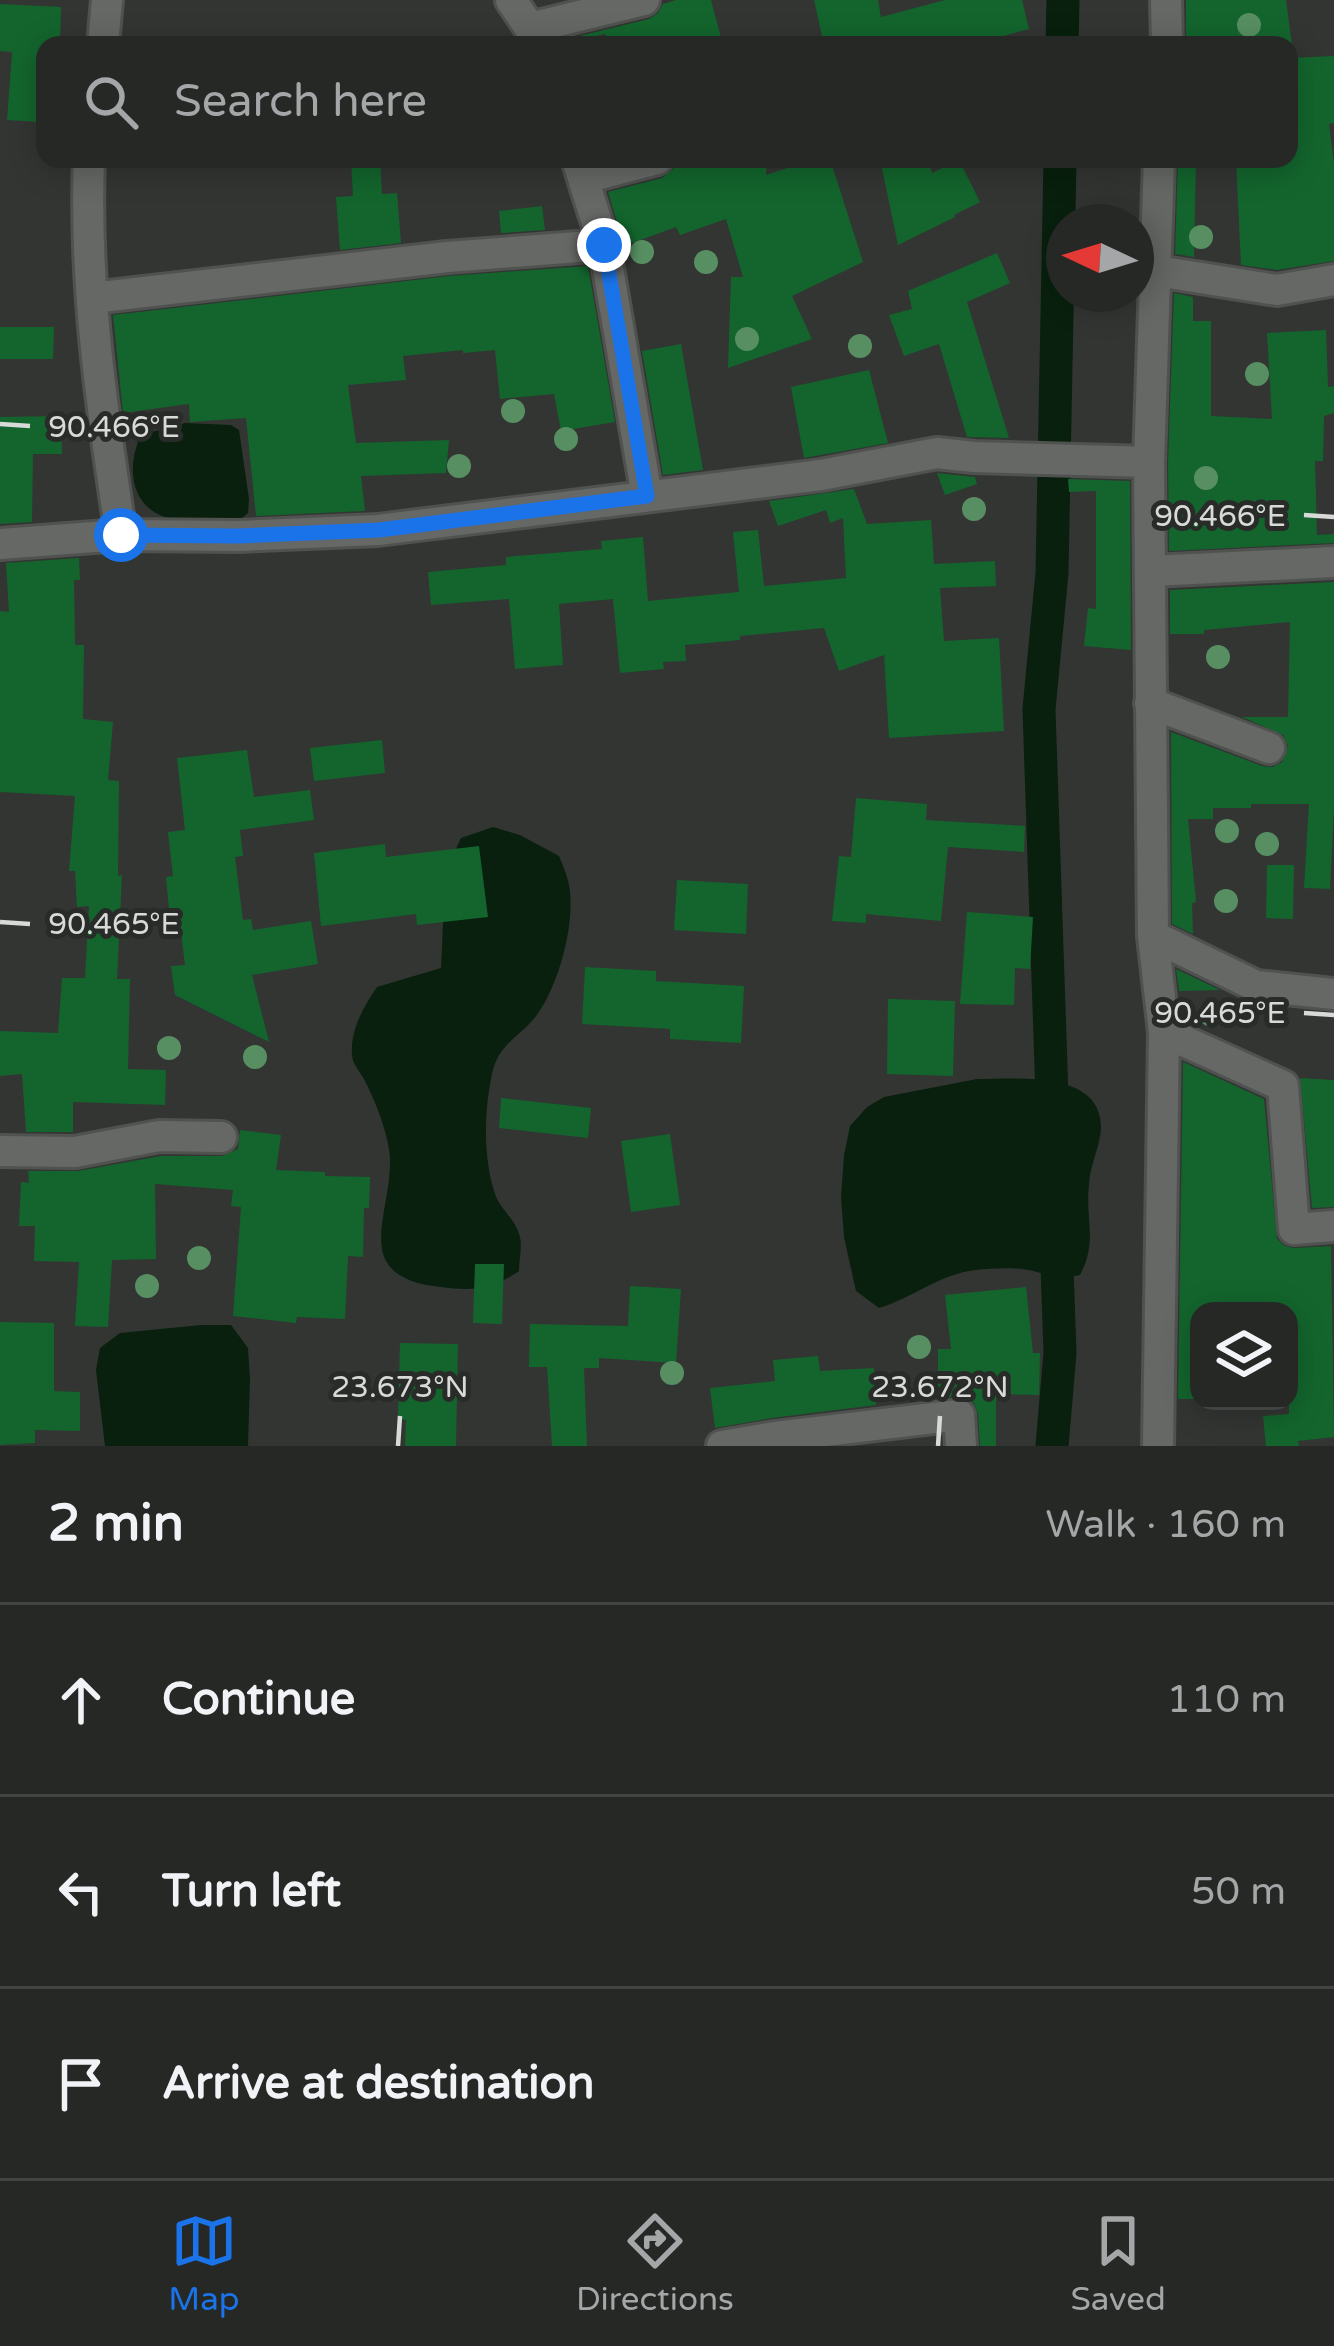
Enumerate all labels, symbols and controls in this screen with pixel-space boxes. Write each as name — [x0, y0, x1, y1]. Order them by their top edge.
search box — [36, 36, 1298, 168]
icon: search — [78, 69, 144, 135]
text: Search here — [174, 75, 427, 129]
north arrow — [1046, 204, 1154, 312]
route end — [577, 218, 631, 272]
text: 90.466°E — [48, 409, 180, 446]
text: 90.466°E — [1154, 498, 1286, 535]
route start — [94, 508, 148, 562]
text: 90.465°E — [48, 906, 180, 943]
text: 90.465°E — [1154, 995, 1286, 1032]
map controls — [1190, 1302, 1298, 1410]
button: layers — [1190, 1302, 1298, 1410]
text: 23.673°N — [331, 1369, 469, 1406]
text: 23.672°N — [871, 1369, 1009, 1406]
text: 2 min — [48, 1493, 184, 1555]
text: Walk · 160 m — [1045, 1501, 1286, 1548]
icon: ahead — [48, 1667, 114, 1733]
text: Continue — [162, 1673, 355, 1727]
text: 110 m — [1167, 1676, 1286, 1723]
icon: left — [48, 1859, 114, 1925]
text: Turn left — [162, 1865, 341, 1919]
text: 50 m — [1191, 1868, 1286, 1915]
icon: arrive — [48, 2051, 114, 2117]
text: Arrive at destination — [162, 2057, 594, 2111]
tab: Map — [168, 2208, 240, 2319]
tab: Directions — [576, 2208, 734, 2319]
tab: Saved — [1070, 2208, 1166, 2319]

